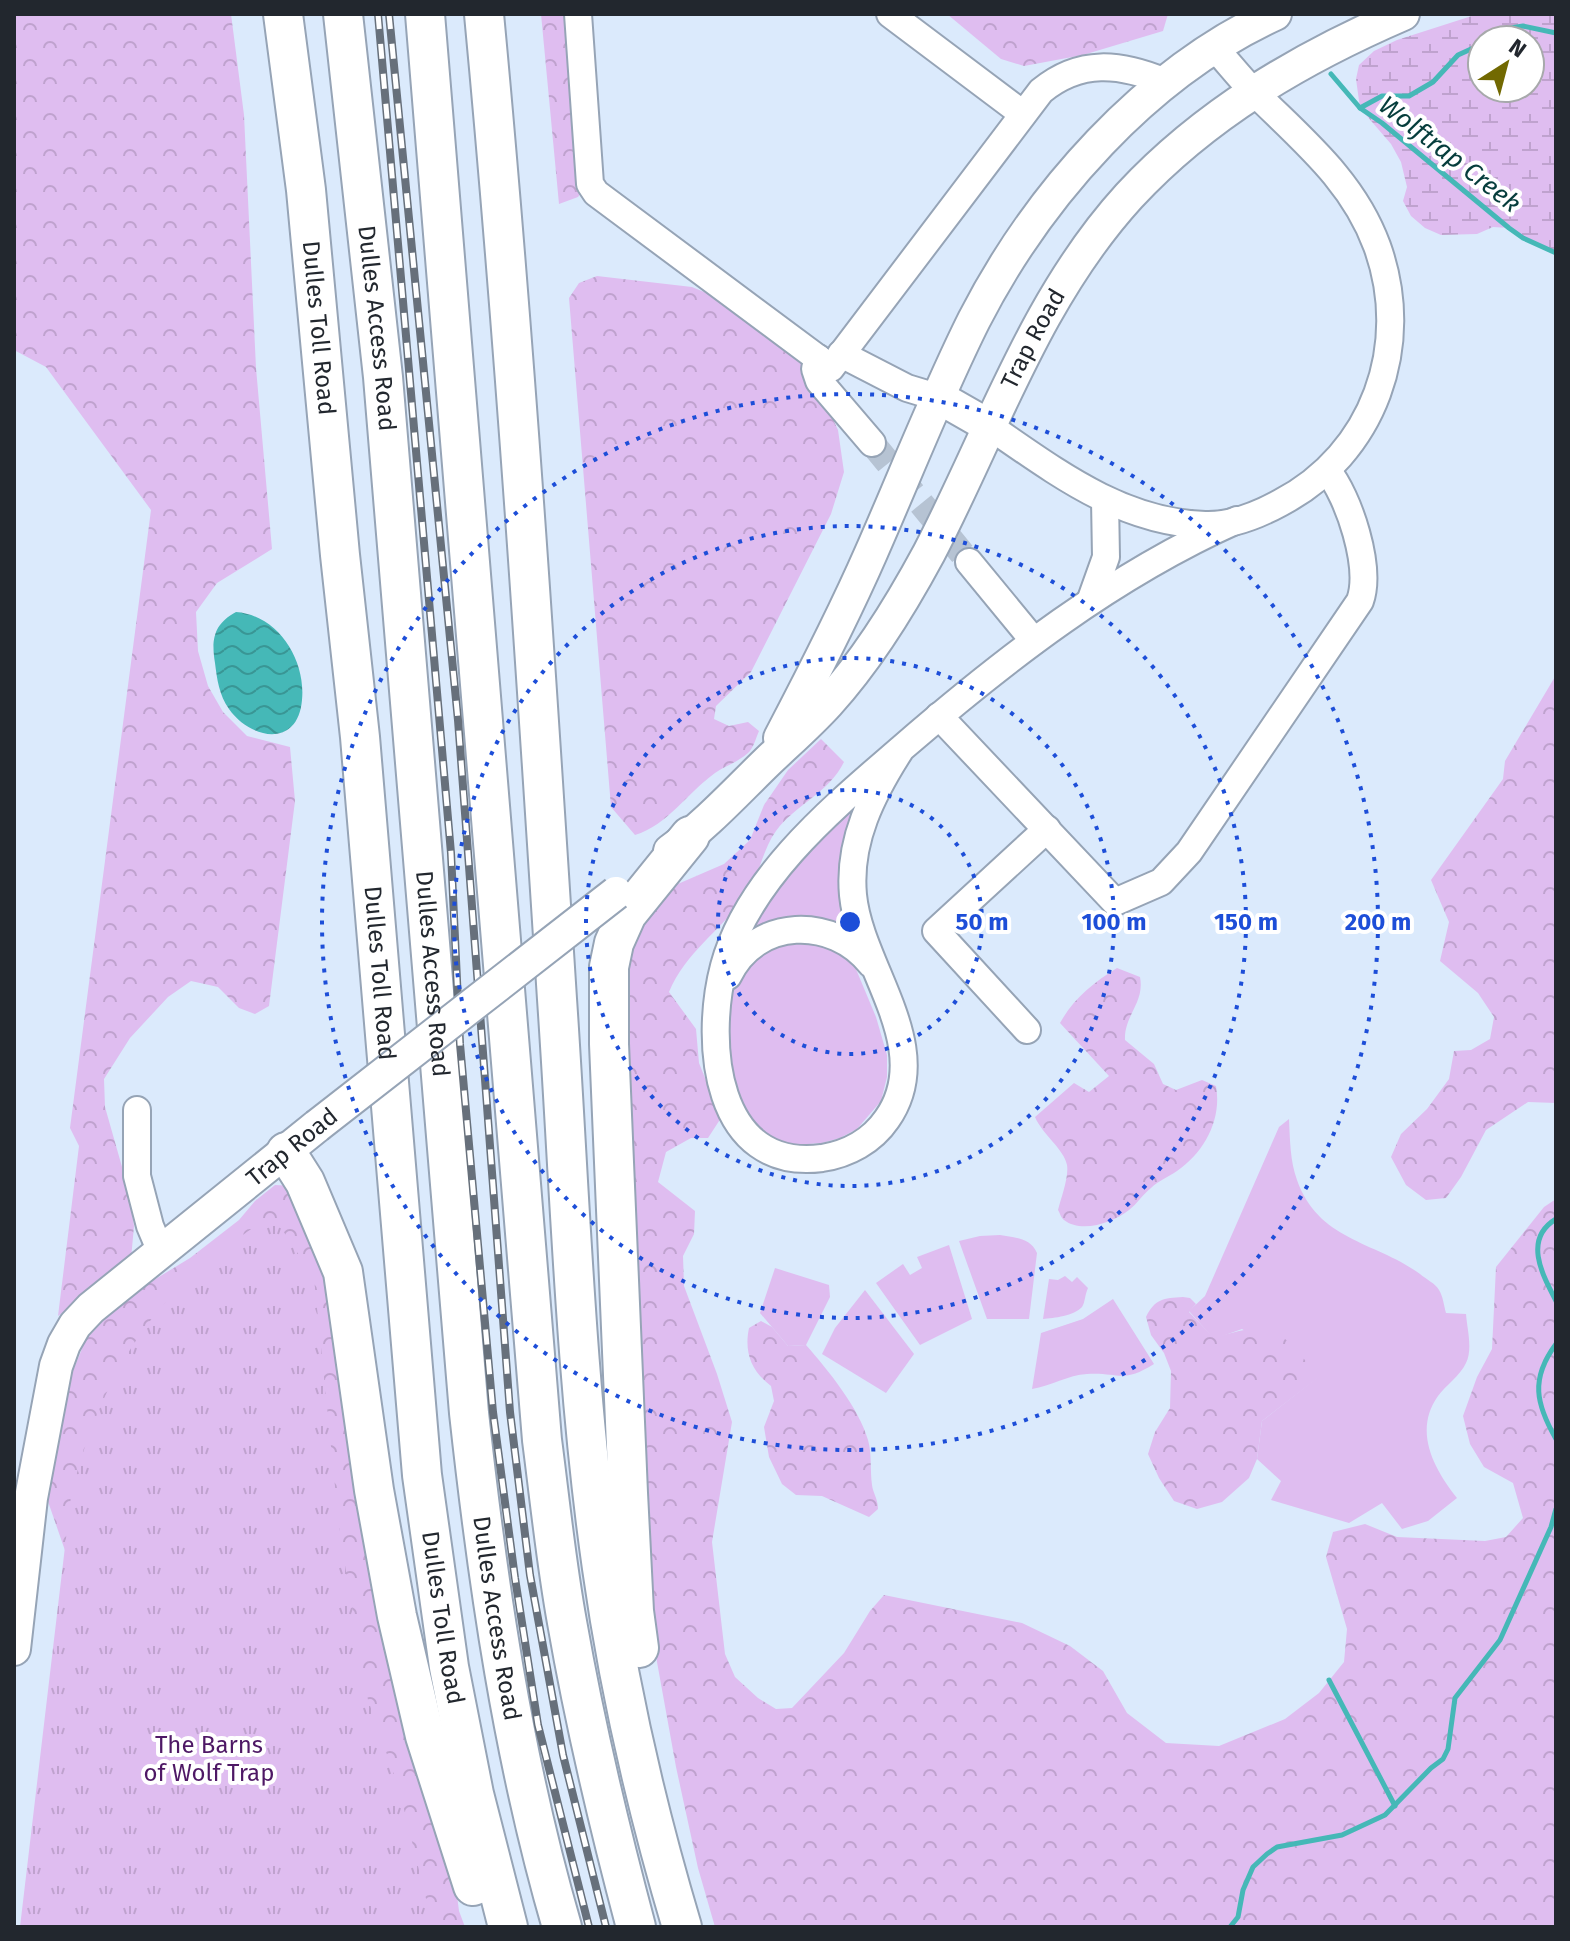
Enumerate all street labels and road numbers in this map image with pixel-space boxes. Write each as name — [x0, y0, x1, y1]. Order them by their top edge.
street label: Dulles Access Road — [352, 224, 401, 432]
street label: Dulles Toll Road — [297, 239, 341, 416]
street label: Trap Road — [995, 284, 1071, 393]
street label: Dulles Access Road — [410, 870, 455, 1078]
street label: Dulles Toll Road — [359, 885, 401, 1061]
street label: Trap Road — [241, 1102, 343, 1192]
street label: Dulles Access Road — [467, 1514, 527, 1723]
street label: Dulles Toll Road — [416, 1529, 470, 1707]

